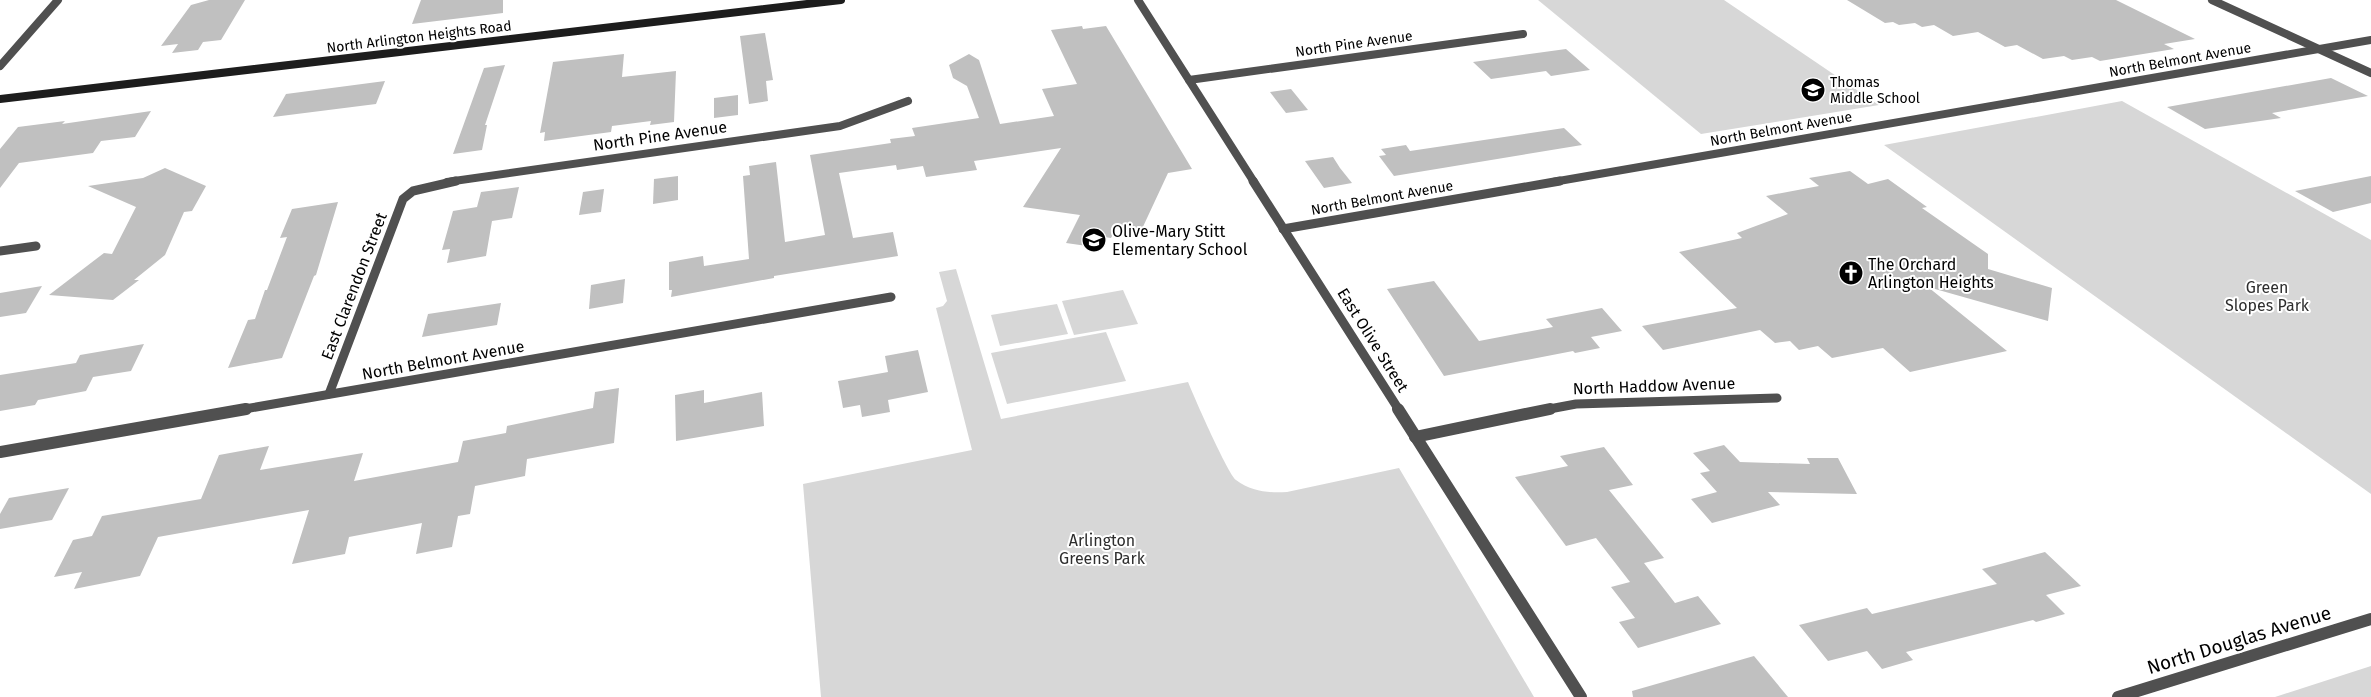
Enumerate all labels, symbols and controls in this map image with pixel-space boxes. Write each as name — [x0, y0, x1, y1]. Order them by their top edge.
street label: North Arlington Heights Road — [326, 17, 512, 57]
street label: North Pine Avenue — [1294, 27, 1414, 61]
street label: North Belmont Avenue — [2108, 39, 2252, 81]
place label: Thomas Middle School — [1830, 74, 1920, 107]
school or university icon: Thomas Middle School — [1800, 77, 1826, 103]
street label: North Belmont Avenue — [1709, 108, 1853, 150]
street label: North Pine Avenue — [592, 117, 728, 155]
street label: North Belmont Avenue — [1310, 177, 1454, 219]
street label: East Clarendon Street — [317, 209, 391, 362]
place label: Olive-Mary Stitt Elementary School — [1112, 222, 1248, 259]
school or university icon: Olive-Mary Stitt Elementary School — [1081, 227, 1107, 253]
place label: The Orchard Arlington Heights — [1868, 255, 1994, 292]
church icon: The Orchard Arlington Heights — [1838, 260, 1864, 286]
park label: Green Slopes Park — [2225, 278, 2310, 315]
street label: East Olive Street — [1333, 285, 1413, 396]
street label: North Belmont Avenue — [360, 336, 526, 384]
street label: North Haddow Avenue — [1572, 374, 1736, 398]
park label: Arlington Greens Park — [1059, 531, 1146, 568]
street label: North Douglas Avenue — [2144, 601, 2334, 679]

